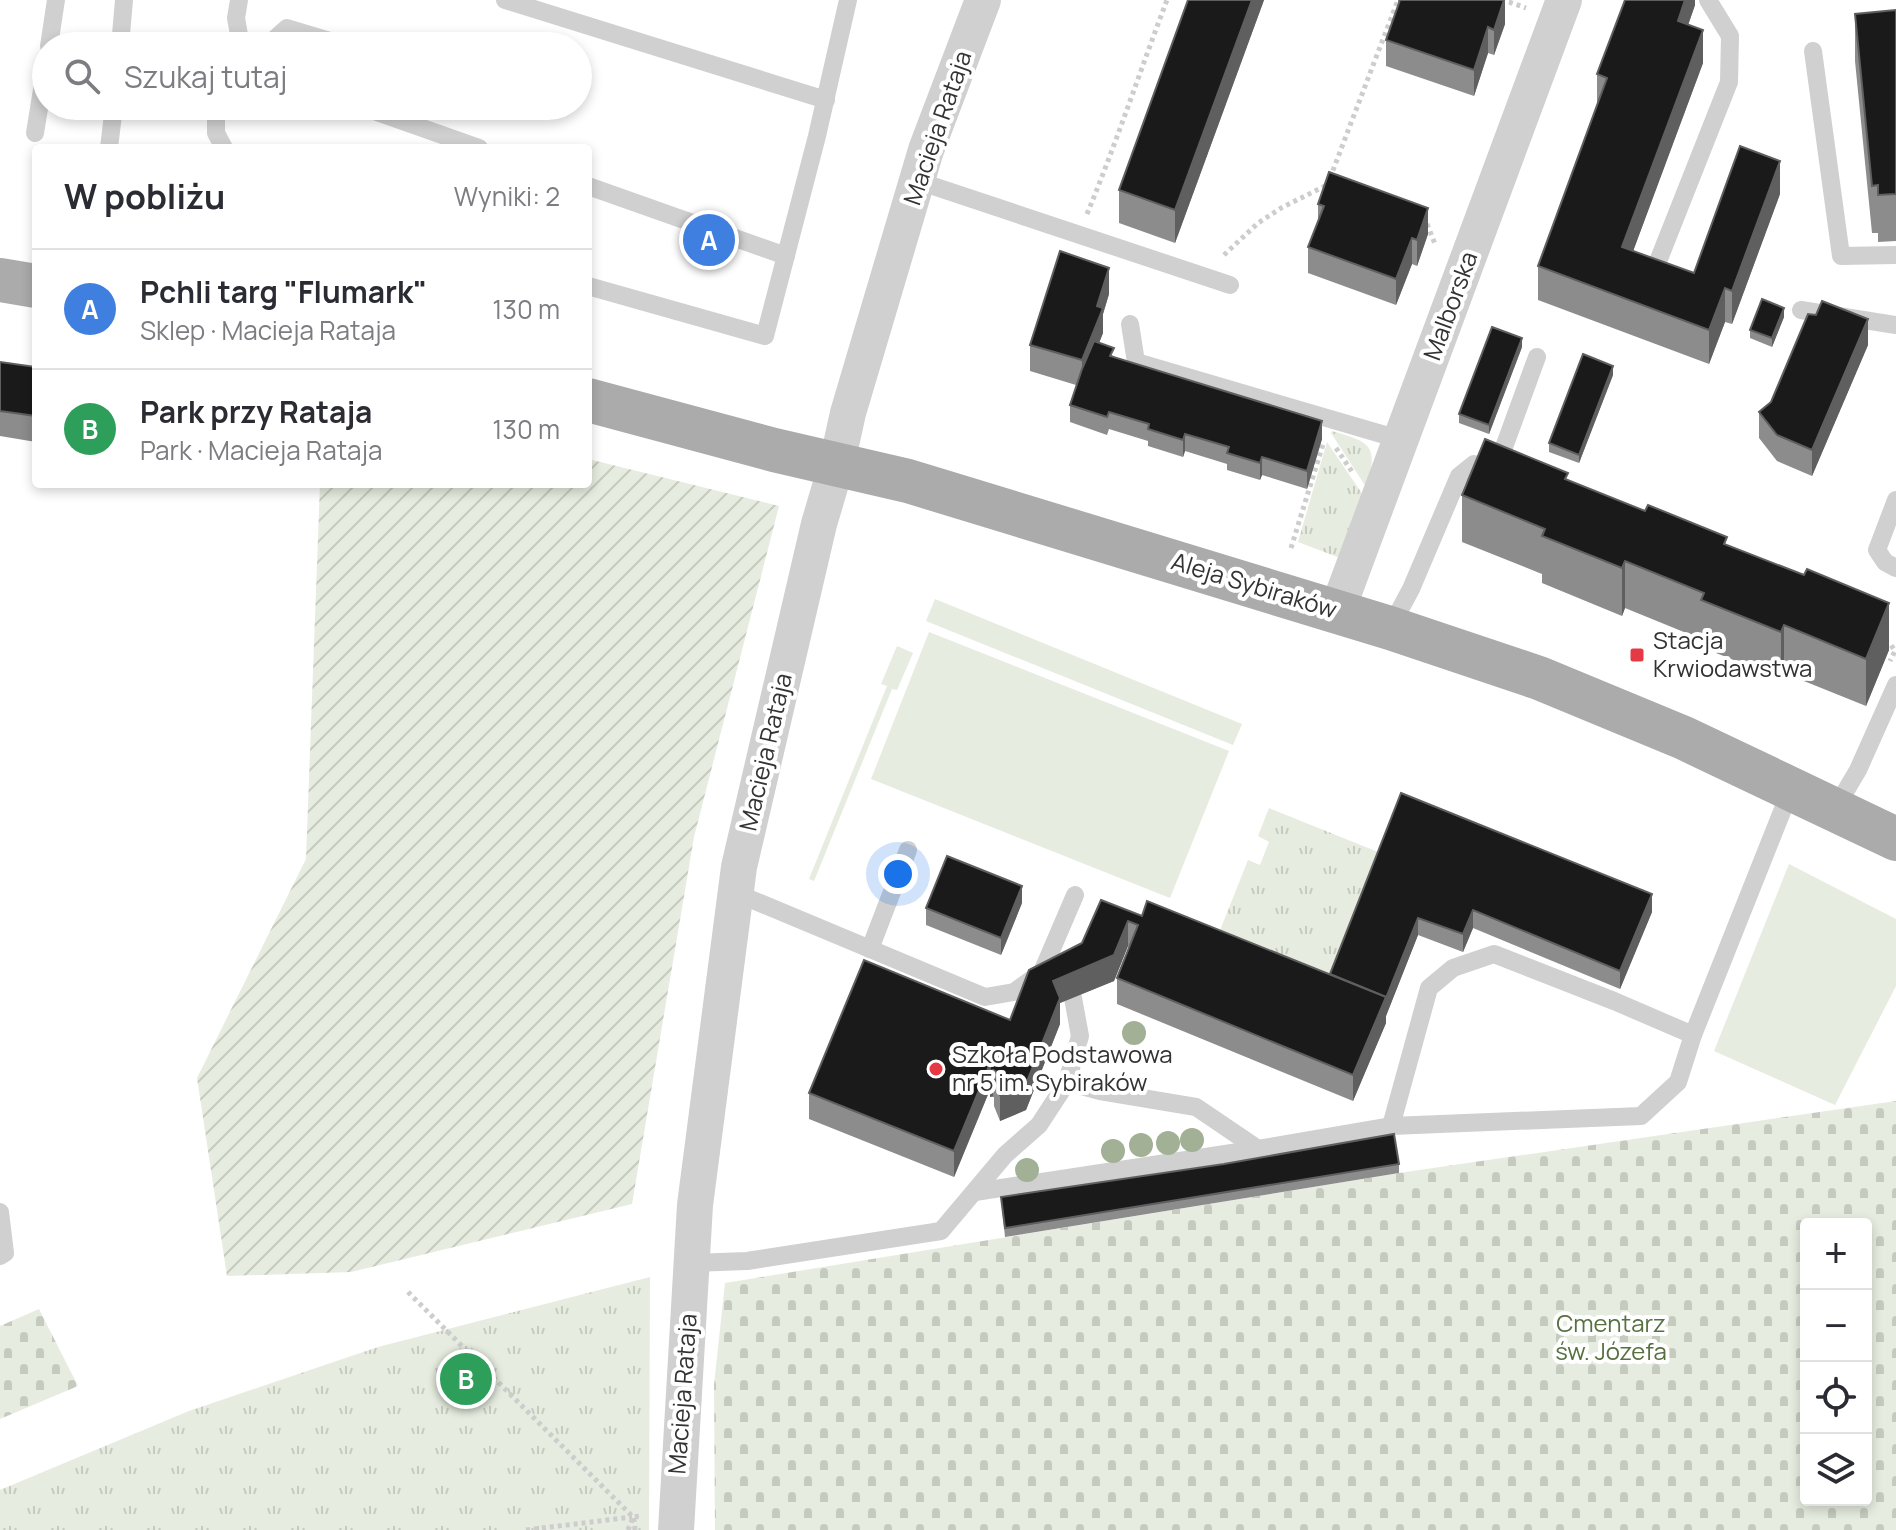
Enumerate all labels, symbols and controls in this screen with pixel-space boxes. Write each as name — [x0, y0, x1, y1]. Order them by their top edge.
search box — [32, 32, 592, 120]
street label: Macieja Rataja — [895, 46, 978, 209]
icon: search — [60, 54, 104, 98]
text: Szukaj tutaj — [124, 56, 287, 97]
text: W pobliżu — [64, 173, 225, 219]
text: Wyniki: 2 — [454, 178, 560, 214]
pin: A — [683, 210, 735, 270]
street label: Malborska — [1415, 247, 1485, 364]
text: Pchli targ "Flumark" — [140, 271, 427, 312]
text: A — [81, 291, 99, 327]
text: 130 m — [492, 291, 560, 327]
text: Sklep · Macieja Rataja — [140, 312, 396, 348]
text: Park przy Rataja — [140, 391, 372, 432]
text: B — [82, 411, 98, 447]
text: 130 m — [492, 411, 560, 447]
text: Park · Macieja Rataja — [140, 432, 382, 468]
street label: Aleja Sybiraków — [1168, 544, 1341, 625]
place label: Stacja Krwiodawstwa — [1653, 623, 1812, 684]
marker: Stacja Krwiodawstwa — [1628, 646, 1646, 664]
street label: Macieja Rataja — [730, 670, 799, 834]
your location — [878, 854, 918, 894]
place label: Szkoła Podstawowa nr 5 im. Sybiraków — [952, 1037, 1173, 1098]
marker: Szkoła Podstawowa nr 5 im. Sybiraków — [927, 1060, 945, 1078]
map controls — [1800, 1218, 1872, 1506]
button: + — [1800, 1218, 1872, 1290]
button: − — [1800, 1290, 1872, 1362]
park label: Cmentarz św. Józefa — [1555, 1306, 1667, 1367]
street label: Macieja Rataja — [659, 1312, 704, 1475]
pin: B — [440, 1349, 492, 1409]
button: locate — [1800, 1362, 1872, 1434]
button: layers — [1800, 1434, 1872, 1506]

